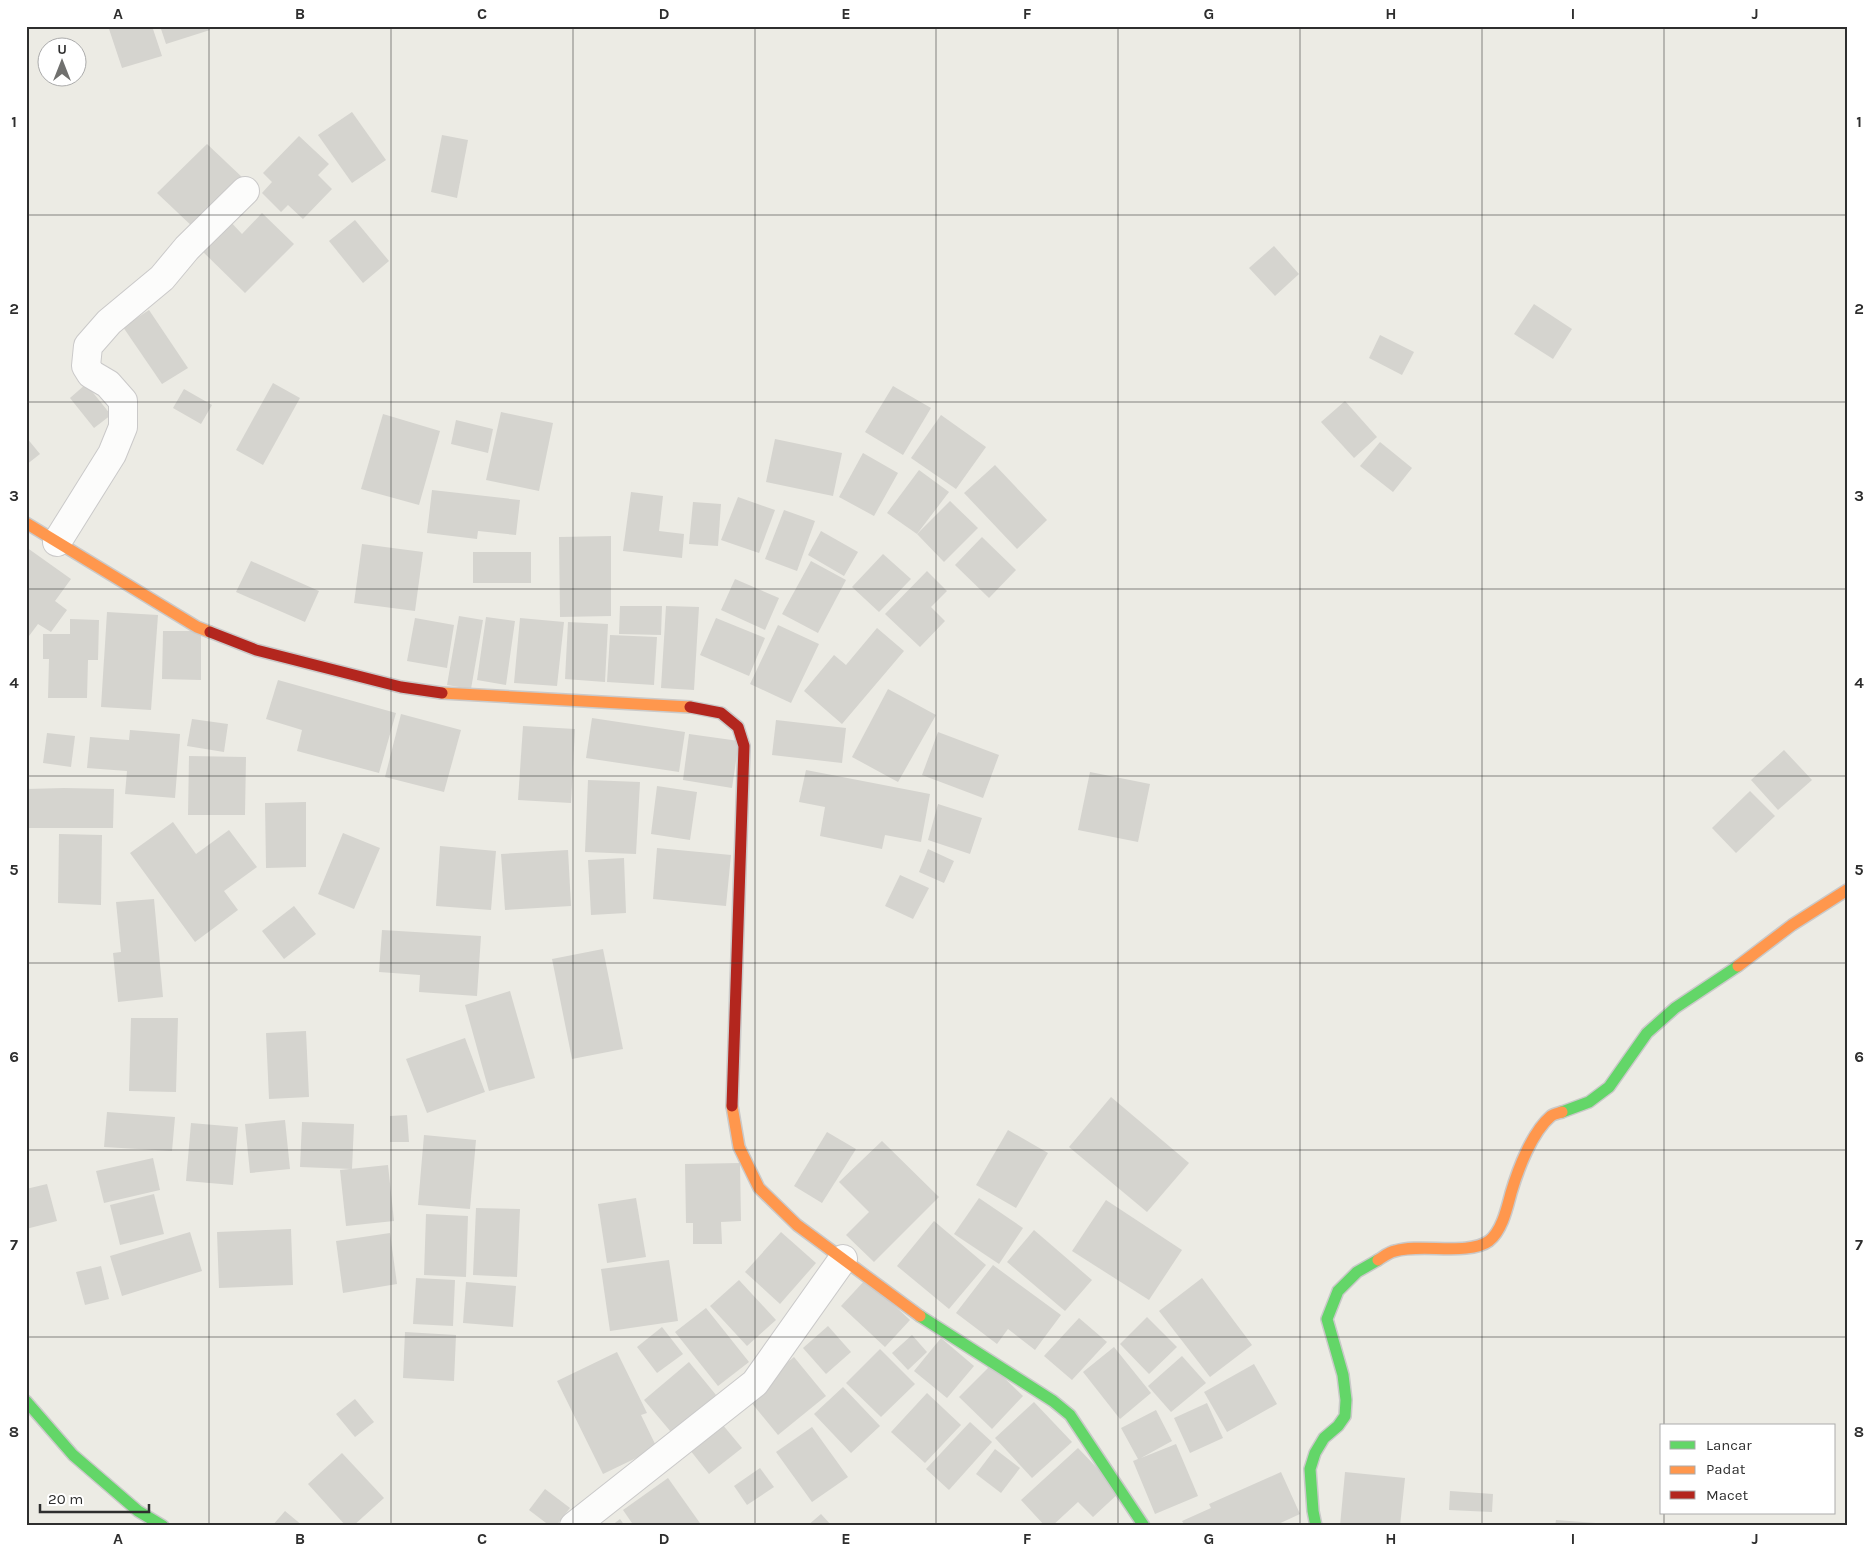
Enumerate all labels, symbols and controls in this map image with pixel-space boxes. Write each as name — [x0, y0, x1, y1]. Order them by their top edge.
text: A — [113, 4, 123, 23]
text: B — [295, 4, 305, 23]
text: C — [477, 4, 487, 23]
text: D — [659, 4, 670, 23]
text: E — [841, 4, 851, 23]
text: F — [1023, 4, 1032, 23]
text: G — [1204, 4, 1214, 23]
text: H — [1385, 4, 1397, 23]
text: I — [1571, 4, 1575, 23]
text: J — [1751, 4, 1759, 23]
north arrow — [38, 38, 88, 88]
text: U — [57, 41, 67, 58]
text: 1 — [11, 112, 17, 131]
text: 1 — [1856, 112, 1862, 131]
text: 2 — [9, 299, 19, 318]
text: 2 — [1854, 299, 1864, 318]
text: 3 — [9, 486, 19, 505]
text: 3 — [1854, 486, 1864, 505]
text: 4 — [9, 673, 19, 692]
text: 4 — [1854, 673, 1864, 692]
text: 5 — [9, 860, 19, 879]
text: 5 — [1854, 860, 1864, 879]
text: 6 — [9, 1047, 19, 1066]
text: 6 — [1854, 1047, 1864, 1066]
text: 7 — [10, 1235, 18, 1254]
text: 7 — [1855, 1235, 1863, 1254]
text: 8 — [9, 1422, 19, 1441]
text: 8 — [1854, 1422, 1864, 1441]
legend — [1660, 1424, 1836, 1514]
text: Lancar — [1706, 1436, 1752, 1454]
text: Padat — [1706, 1460, 1746, 1478]
scale bar — [40, 1482, 149, 1514]
text: Macet — [1706, 1486, 1748, 1504]
text: 20 m — [48, 1490, 83, 1508]
text: A — [113, 1529, 123, 1548]
text: B — [295, 1529, 305, 1548]
text: C — [477, 1529, 487, 1548]
text: D — [659, 1529, 670, 1548]
text: E — [841, 1529, 851, 1548]
text: F — [1023, 1529, 1032, 1548]
text: G — [1204, 1529, 1214, 1548]
text: H — [1385, 1529, 1397, 1548]
text: I — [1571, 1529, 1575, 1548]
text: J — [1751, 1529, 1759, 1548]

